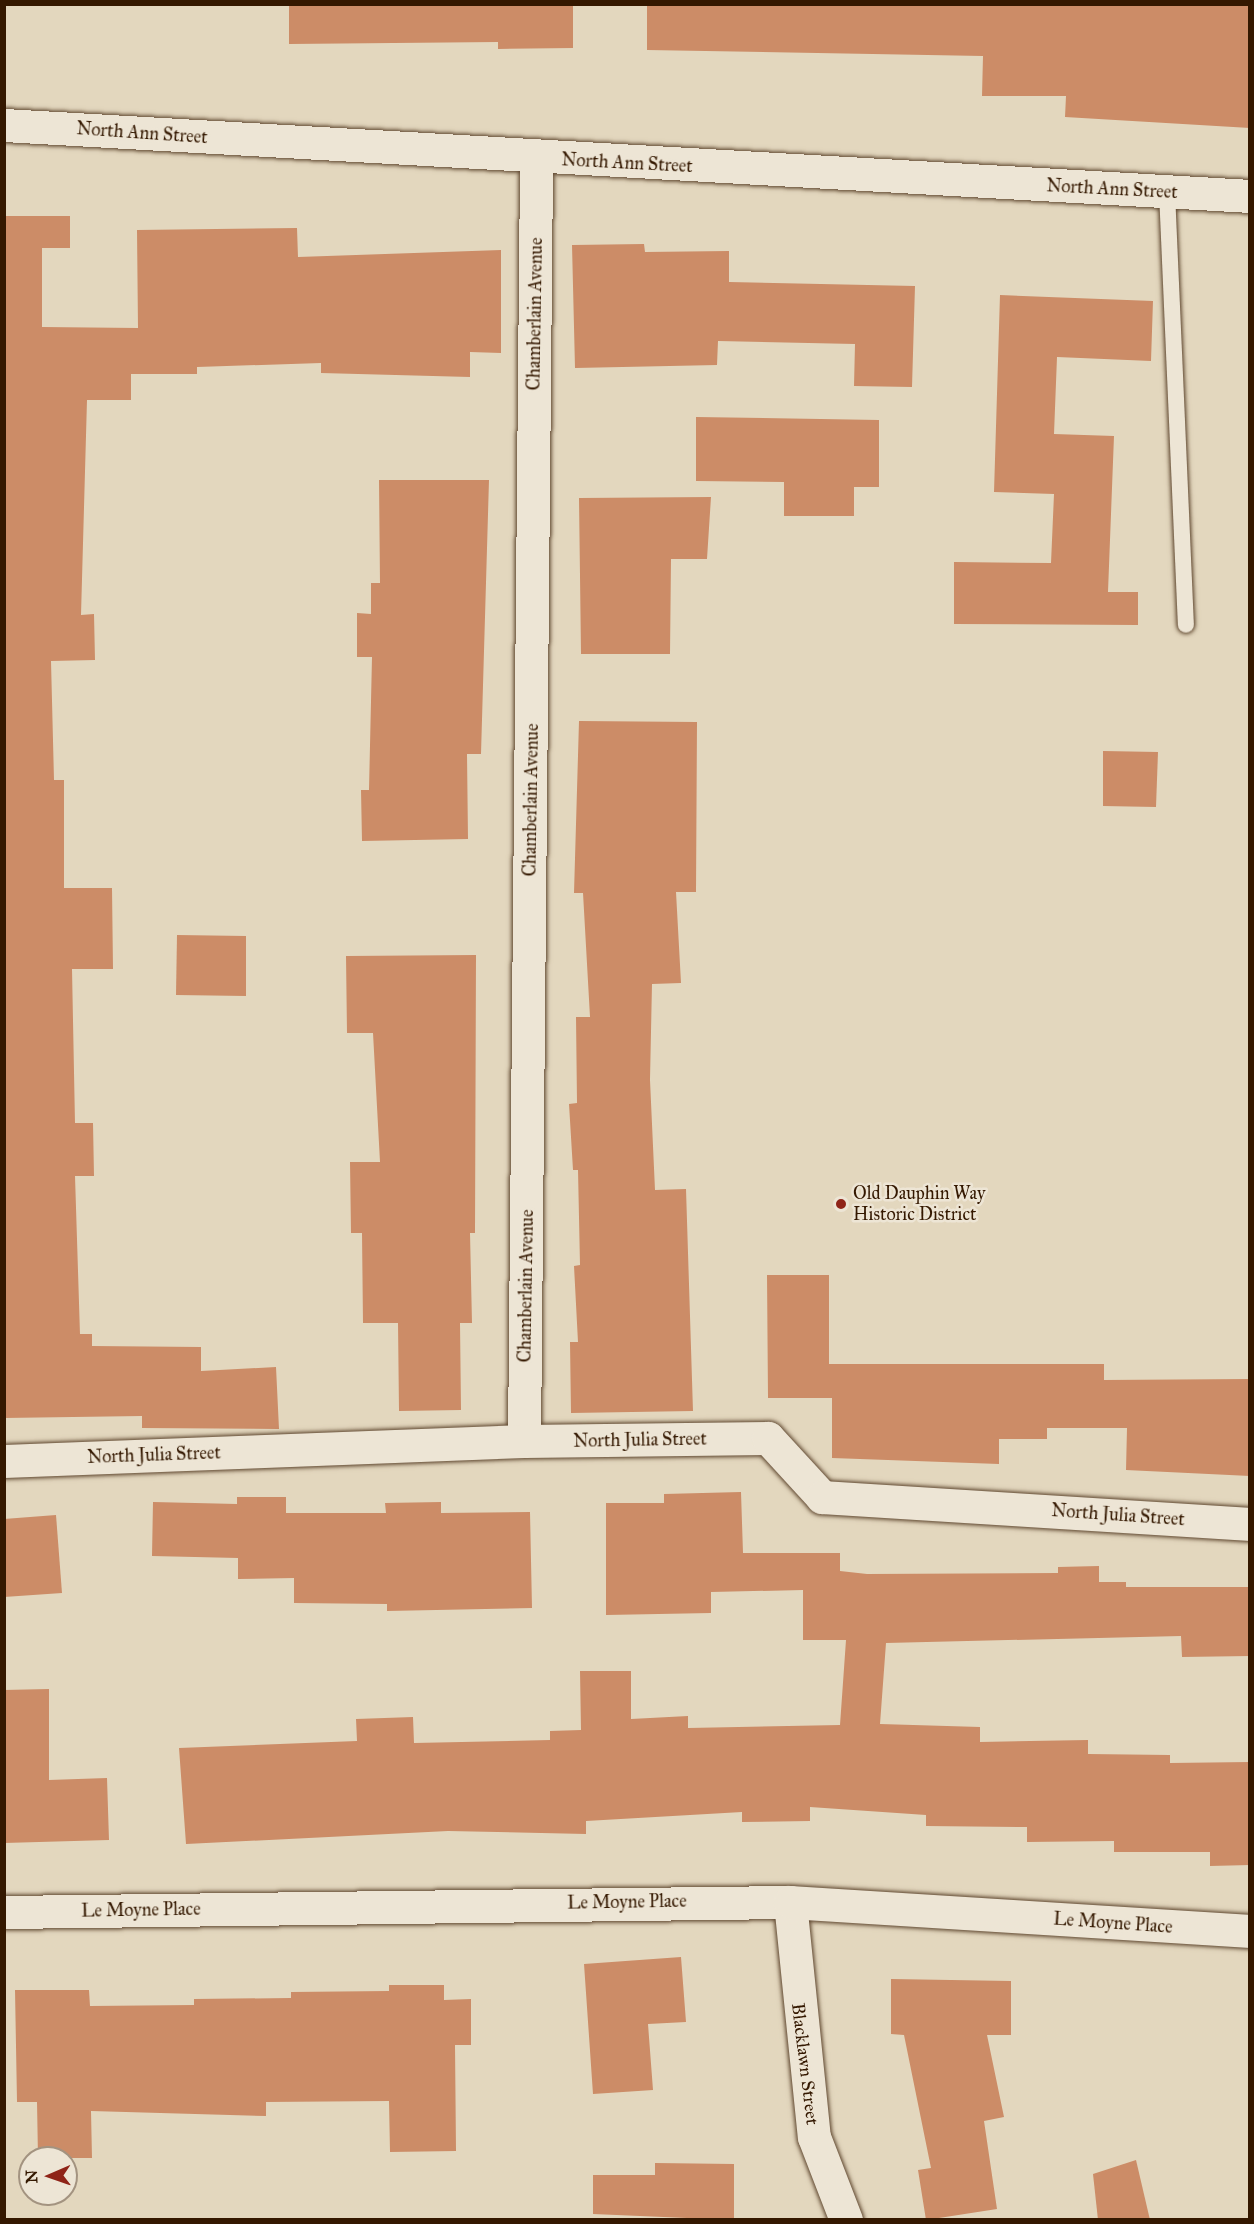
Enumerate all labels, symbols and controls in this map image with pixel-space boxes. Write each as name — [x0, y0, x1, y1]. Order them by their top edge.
street label: North Ann Street — [76, 118, 208, 148]
street label: North Ann Street — [561, 149, 693, 177]
street label: North Ann Street — [1046, 175, 1178, 203]
street label: Chamberlain Avenue — [523, 237, 547, 391]
street label: Chamberlain Avenue — [519, 723, 543, 877]
place label: Old Dauphin Way Historic District — [853, 1183, 985, 1226]
marker: Old Dauphin Way Historic District — [834, 1197, 848, 1211]
street label: Chamberlain Avenue — [514, 1209, 538, 1363]
street label: North Julia Street — [573, 1428, 707, 1452]
street label: North Julia Street — [87, 1442, 221, 1468]
street label: North Julia Street — [1051, 1500, 1185, 1530]
street label: Le Moyne Place — [567, 1890, 687, 1914]
street label: Le Moyne Place — [81, 1898, 201, 1922]
street label: Le Moyne Place — [1053, 1908, 1173, 1938]
street label: Blacklawn Street — [787, 2002, 823, 2126]
north arrow — [18, 2146, 78, 2206]
text: N — [22, 2169, 41, 2184]

